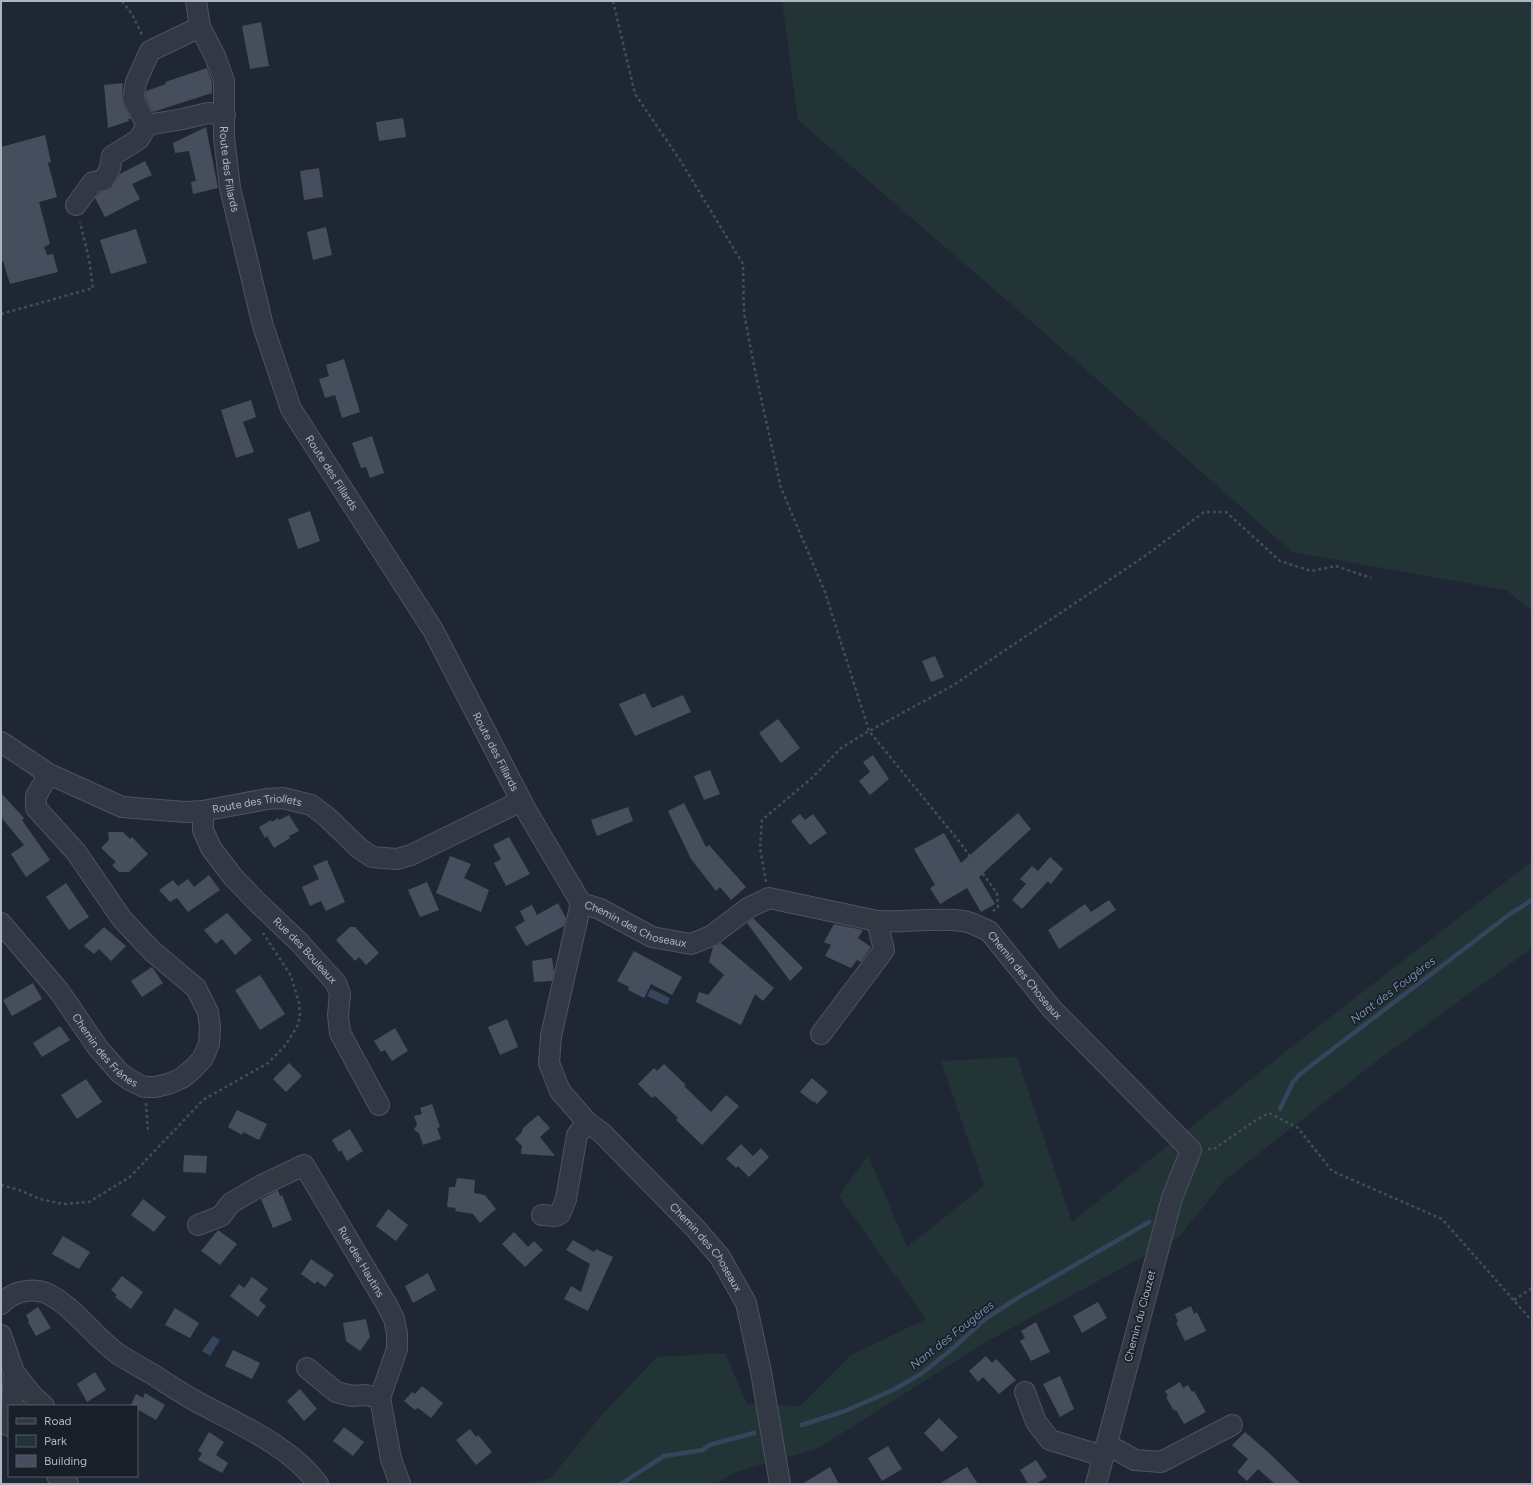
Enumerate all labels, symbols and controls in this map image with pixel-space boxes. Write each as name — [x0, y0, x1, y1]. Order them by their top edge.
street label: Route des Fillards — [218, 126, 242, 213]
street label: Route des Fillards — [303, 433, 361, 513]
street label: Route des Fillards — [470, 710, 522, 793]
street label: Route des Triollets — [211, 791, 303, 816]
street label: Chemin des Choseaux — [583, 898, 688, 950]
street label: Rue des Bouleaux — [271, 914, 340, 987]
street label: Chemin des Choseaux — [985, 928, 1065, 1022]
water label: Nant des Fougères — [1348, 953, 1439, 1027]
street label: Chemin des Frênes — [70, 1011, 140, 1089]
street label: Chemin des Choseaux — [667, 1200, 745, 1294]
street label: Rue des Hautins — [335, 1224, 387, 1300]
street label: Chemin du Clouzet — [1121, 1269, 1159, 1363]
water label: Nant des Fougères — [907, 1298, 997, 1372]
legend — [8, 1405, 138, 1477]
text: Road — [44, 1414, 72, 1428]
text: Park — [44, 1434, 67, 1448]
text: Building — [44, 1454, 87, 1468]

